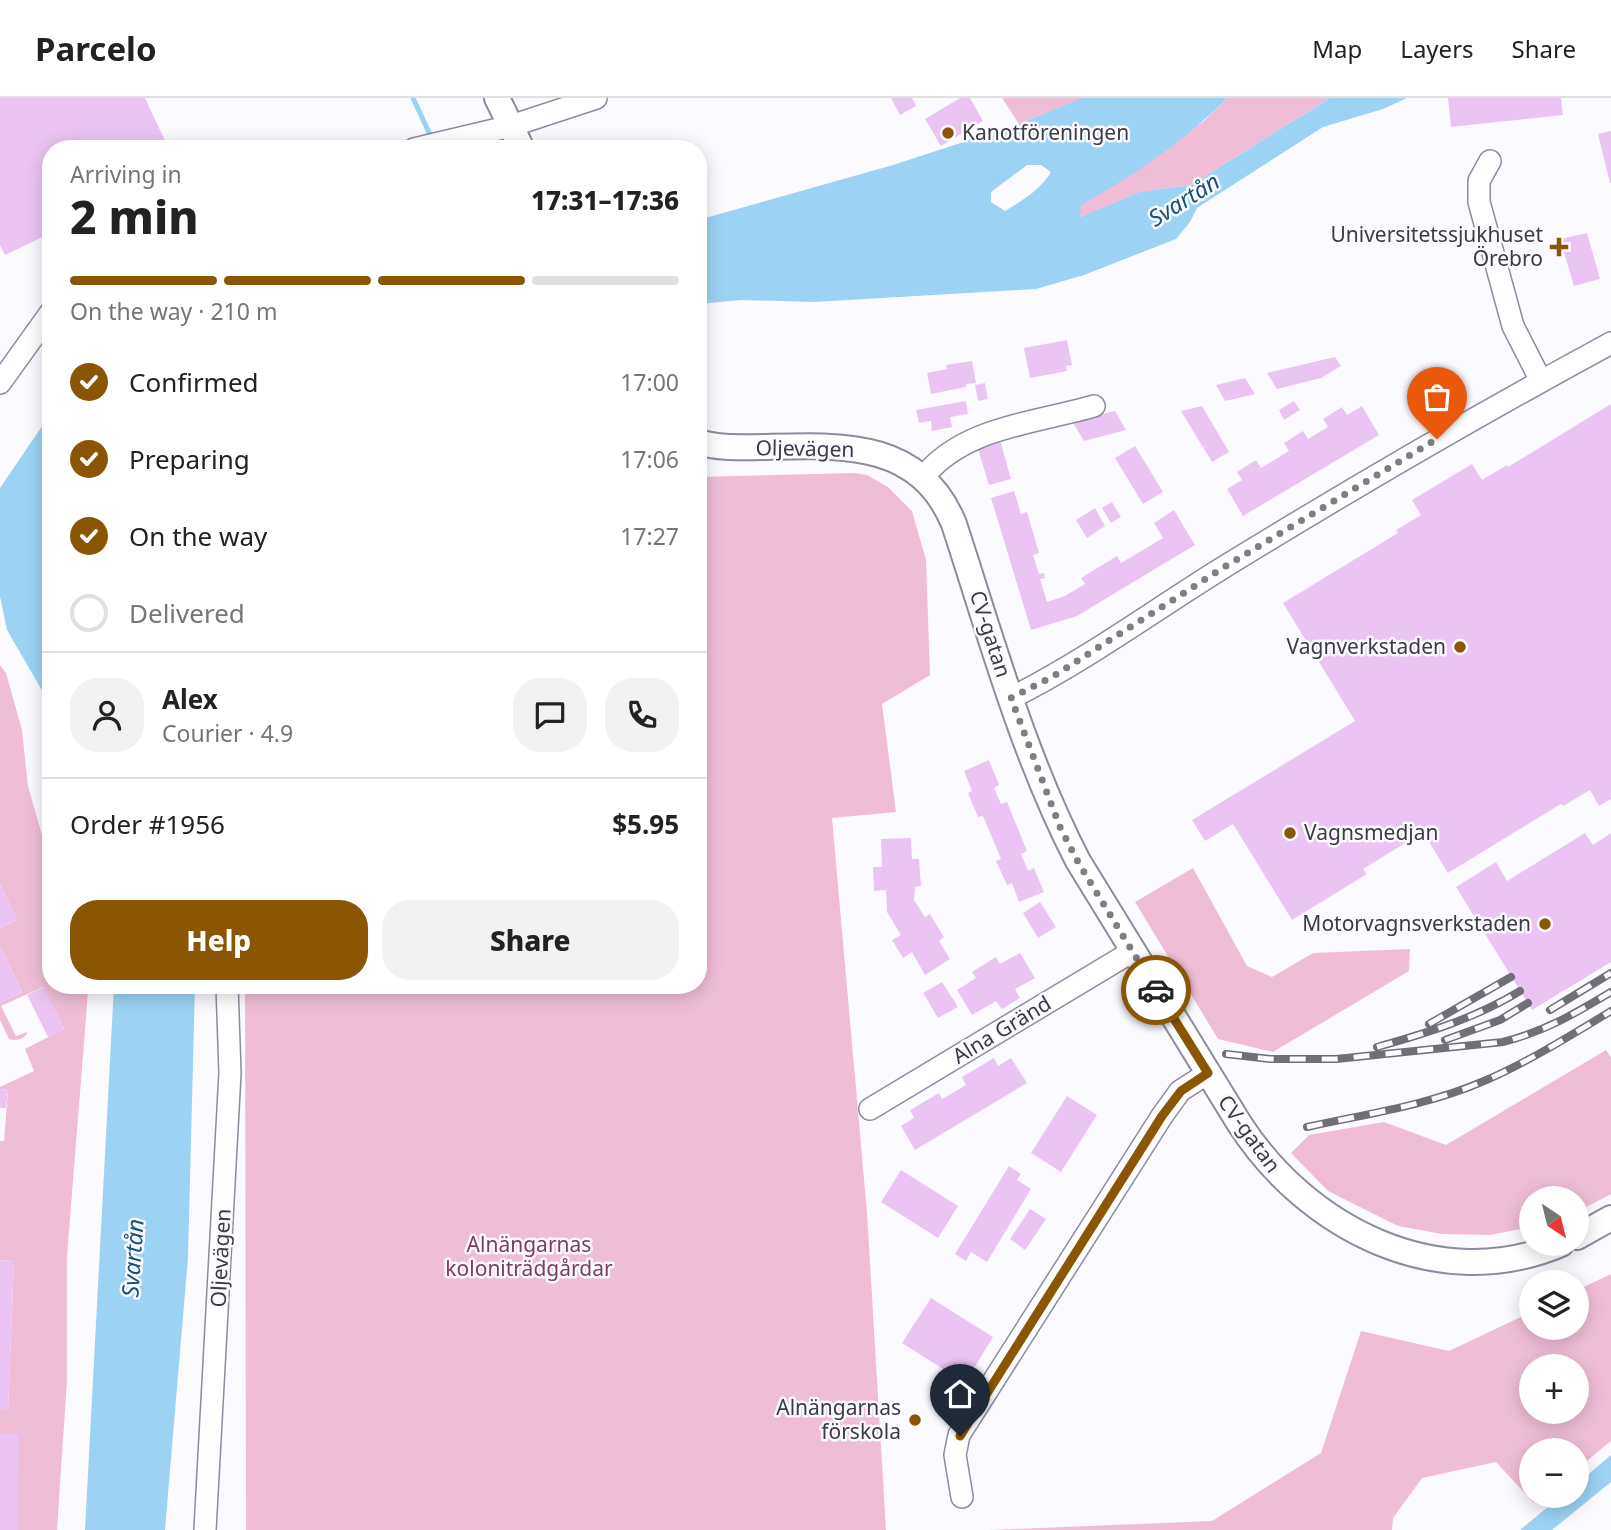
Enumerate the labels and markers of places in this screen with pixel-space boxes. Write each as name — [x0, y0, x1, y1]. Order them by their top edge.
place label: Kanotföreningen — [962, 118, 1129, 146]
marker: Kanotföreningen — [940, 125, 956, 141]
place label: Universitetssjukhuset Örebro — [1330, 220, 1543, 272]
marker: Universitetssjukhuset Örebro — [1549, 237, 1569, 257]
pin — [1407, 367, 1467, 439]
place label: Vagnverkstaden — [1287, 632, 1446, 660]
marker: Vagnverkstaden — [1452, 639, 1468, 655]
place label: Vagnsmedjan — [1304, 818, 1438, 846]
marker: Vagnsmedjan — [1282, 825, 1298, 841]
place label: Motorvagnsverkstaden — [1302, 909, 1531, 937]
marker: Motorvagnsverkstaden — [1537, 916, 1553, 932]
pin — [930, 1364, 990, 1436]
place label: Alnängarnas förskola — [776, 1393, 901, 1445]
marker: Alnängarnas förskola — [907, 1412, 923, 1428]

